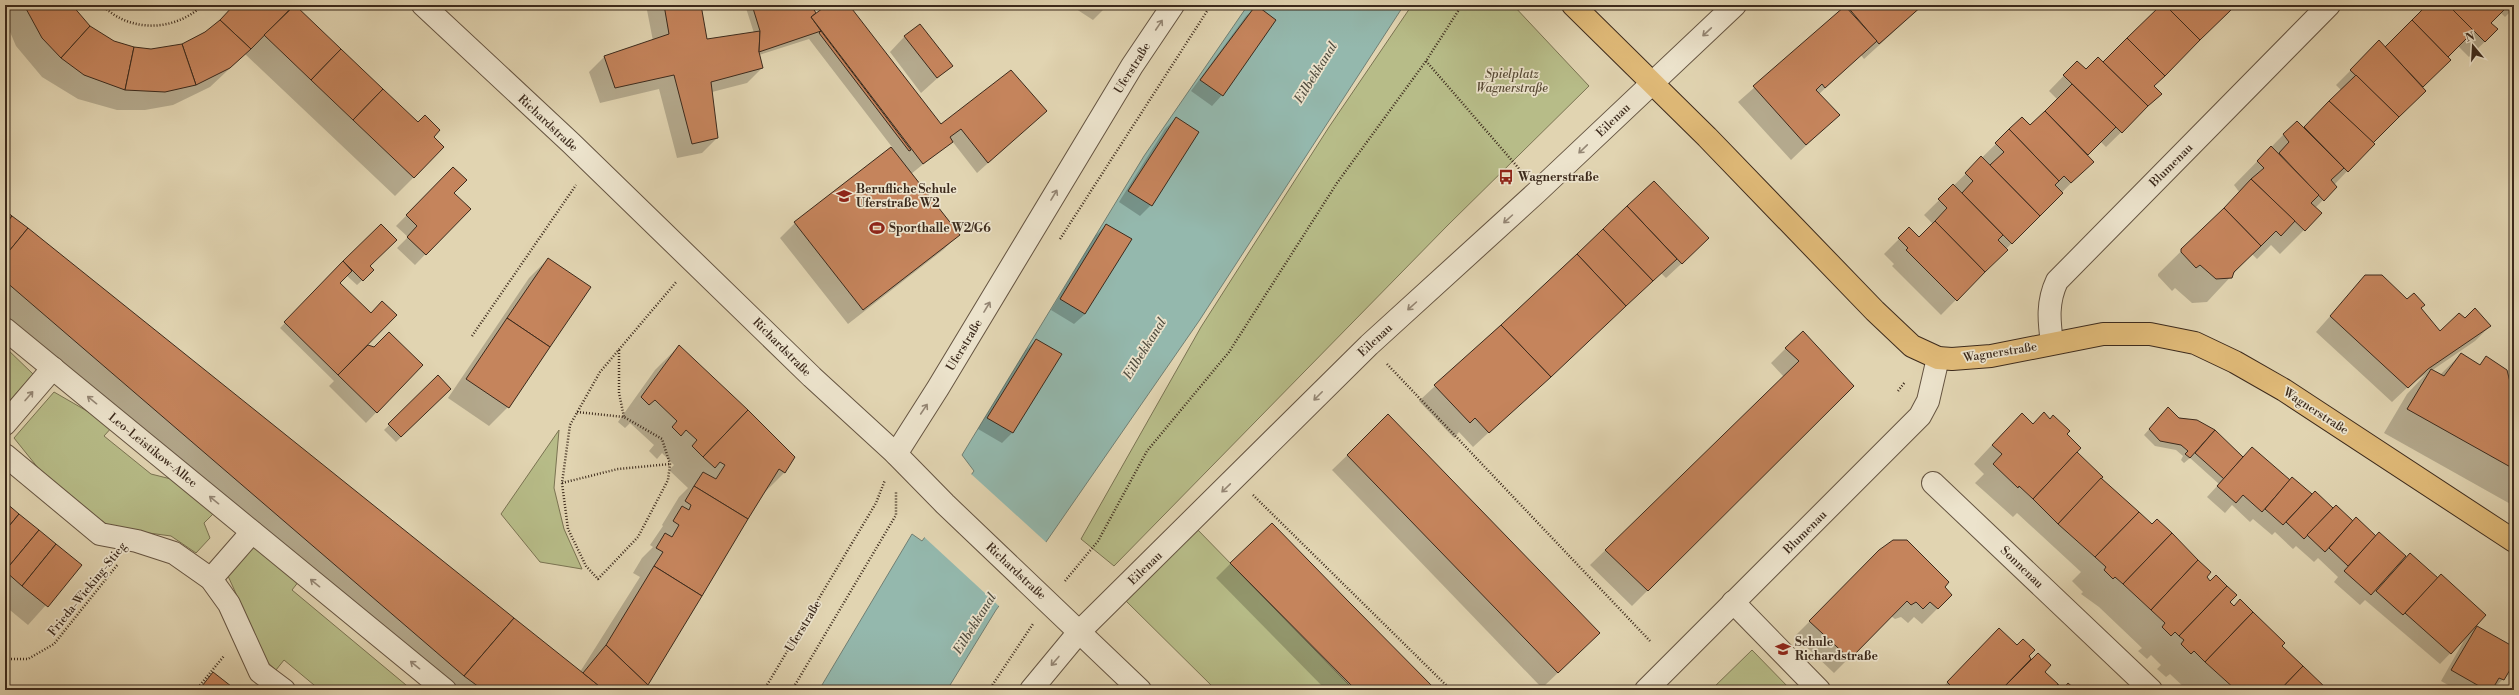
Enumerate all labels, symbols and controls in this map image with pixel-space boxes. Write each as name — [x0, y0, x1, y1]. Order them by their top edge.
one-way arrow — [1156, 19, 1164, 31]
north arrow — [2453, 26, 2493, 66]
one-way arrow — [1702, 27, 1712, 37]
text: N — [2464, 29, 2477, 45]
water label: Eilbekkanal — [1290, 38, 1341, 107]
street label: Uferstraße — [1111, 40, 1154, 97]
park label: Spielplatz Wagnerstraße — [1476, 67, 1548, 96]
street label: Richardstraße — [514, 92, 581, 155]
street label: Eilenau — [1593, 100, 1634, 140]
street label: Blumenau — [2146, 140, 2196, 191]
one-way arrow — [1578, 144, 1588, 153]
bus stop icon: Wagnerstraße — [1497, 168, 1515, 186]
place label: Wagnerstraße — [1517, 170, 1599, 185]
place label: Berufliche Schule Uferstraße W2 — [856, 182, 957, 211]
school or university icon: Berufliche Schule Uferstraße W2 — [835, 187, 853, 205]
one-way arrow — [1051, 189, 1059, 201]
one-way arrow — [1503, 214, 1513, 223]
sports icon: Sporthalle W2/G6 — [868, 219, 886, 237]
place label: Sporthalle W2/G6 — [889, 221, 991, 236]
one-way arrow — [984, 301, 992, 313]
one-way arrow — [1407, 301, 1417, 310]
water label: Eilbekkanal — [1119, 314, 1170, 383]
street label: Richardstraße — [749, 315, 814, 380]
street label: Uferstraße — [943, 317, 986, 374]
street label: Eilenau — [1355, 320, 1396, 360]
street label: Wagnerstraße — [1961, 339, 2038, 366]
street label: Wagnerstraße — [2280, 384, 2351, 438]
one-way arrow — [25, 391, 34, 402]
one-way arrow — [1313, 391, 1323, 401]
one-way arrow — [86, 396, 97, 405]
one-way arrow — [920, 403, 928, 414]
street label: Leo-Leistikow-Allee — [105, 410, 200, 491]
one-way arrow — [1221, 483, 1231, 493]
one-way arrow — [209, 496, 219, 505]
street label: Blumenau — [1780, 507, 1830, 558]
street label: Frieda-Wieking-Stieg — [45, 539, 130, 639]
street label: Richardstraße — [982, 540, 1049, 603]
street label: Sonnenau — [1997, 543, 2046, 592]
street label: Eilenau — [1125, 548, 1166, 588]
one-way arrow — [309, 578, 320, 587]
water label: Eilbekkanal — [949, 589, 1000, 658]
street label: Uferstraße — [782, 598, 825, 655]
place label: Schule Richardstraße — [1795, 635, 1878, 664]
school or university icon: Schule Richardstraße — [1774, 640, 1792, 658]
one-way arrow — [1050, 655, 1059, 666]
one-way arrow — [410, 661, 420, 670]

